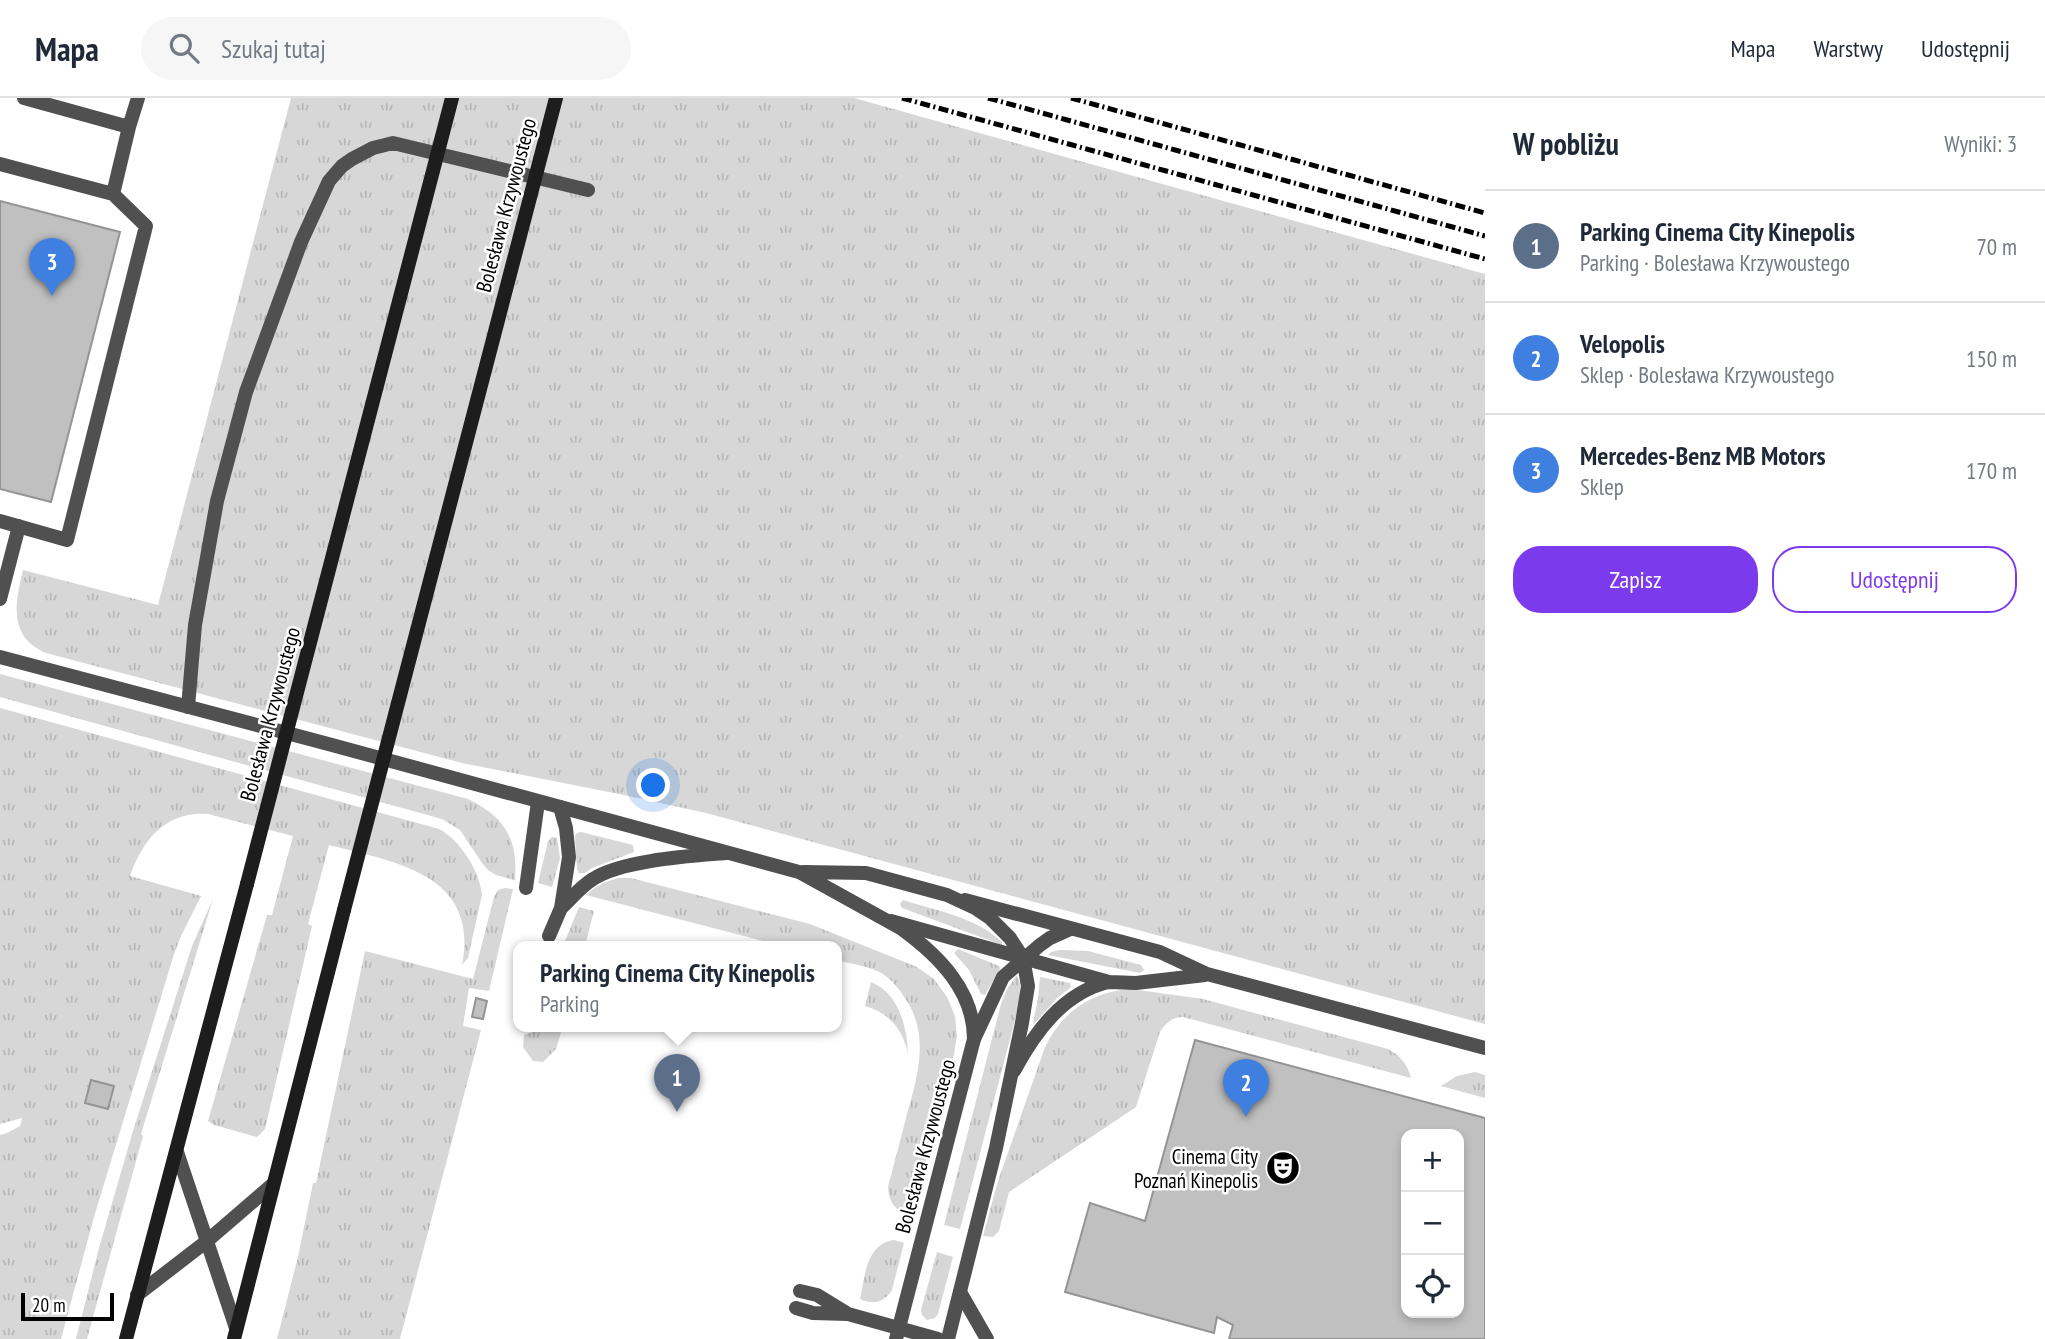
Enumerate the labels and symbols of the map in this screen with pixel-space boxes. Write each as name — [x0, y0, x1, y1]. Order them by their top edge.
street label: Bolesława Krzywoustego — [470, 115, 542, 295]
pin: 3 — [29, 238, 75, 296]
street label: Bolesława Krzywoustego — [234, 624, 306, 804]
your location — [636, 768, 670, 802]
pin: 1 — [654, 1054, 700, 1112]
street label: Bolesława Krzywoustego — [889, 1056, 961, 1236]
pin: 2 — [1223, 1059, 1269, 1117]
place label: Cinema City Poznań Kinepolis — [1134, 1143, 1258, 1194]
theatre icon: Cinema City Poznań Kinepolis — [1264, 1149, 1302, 1187]
scale bar — [21, 1290, 114, 1322]

